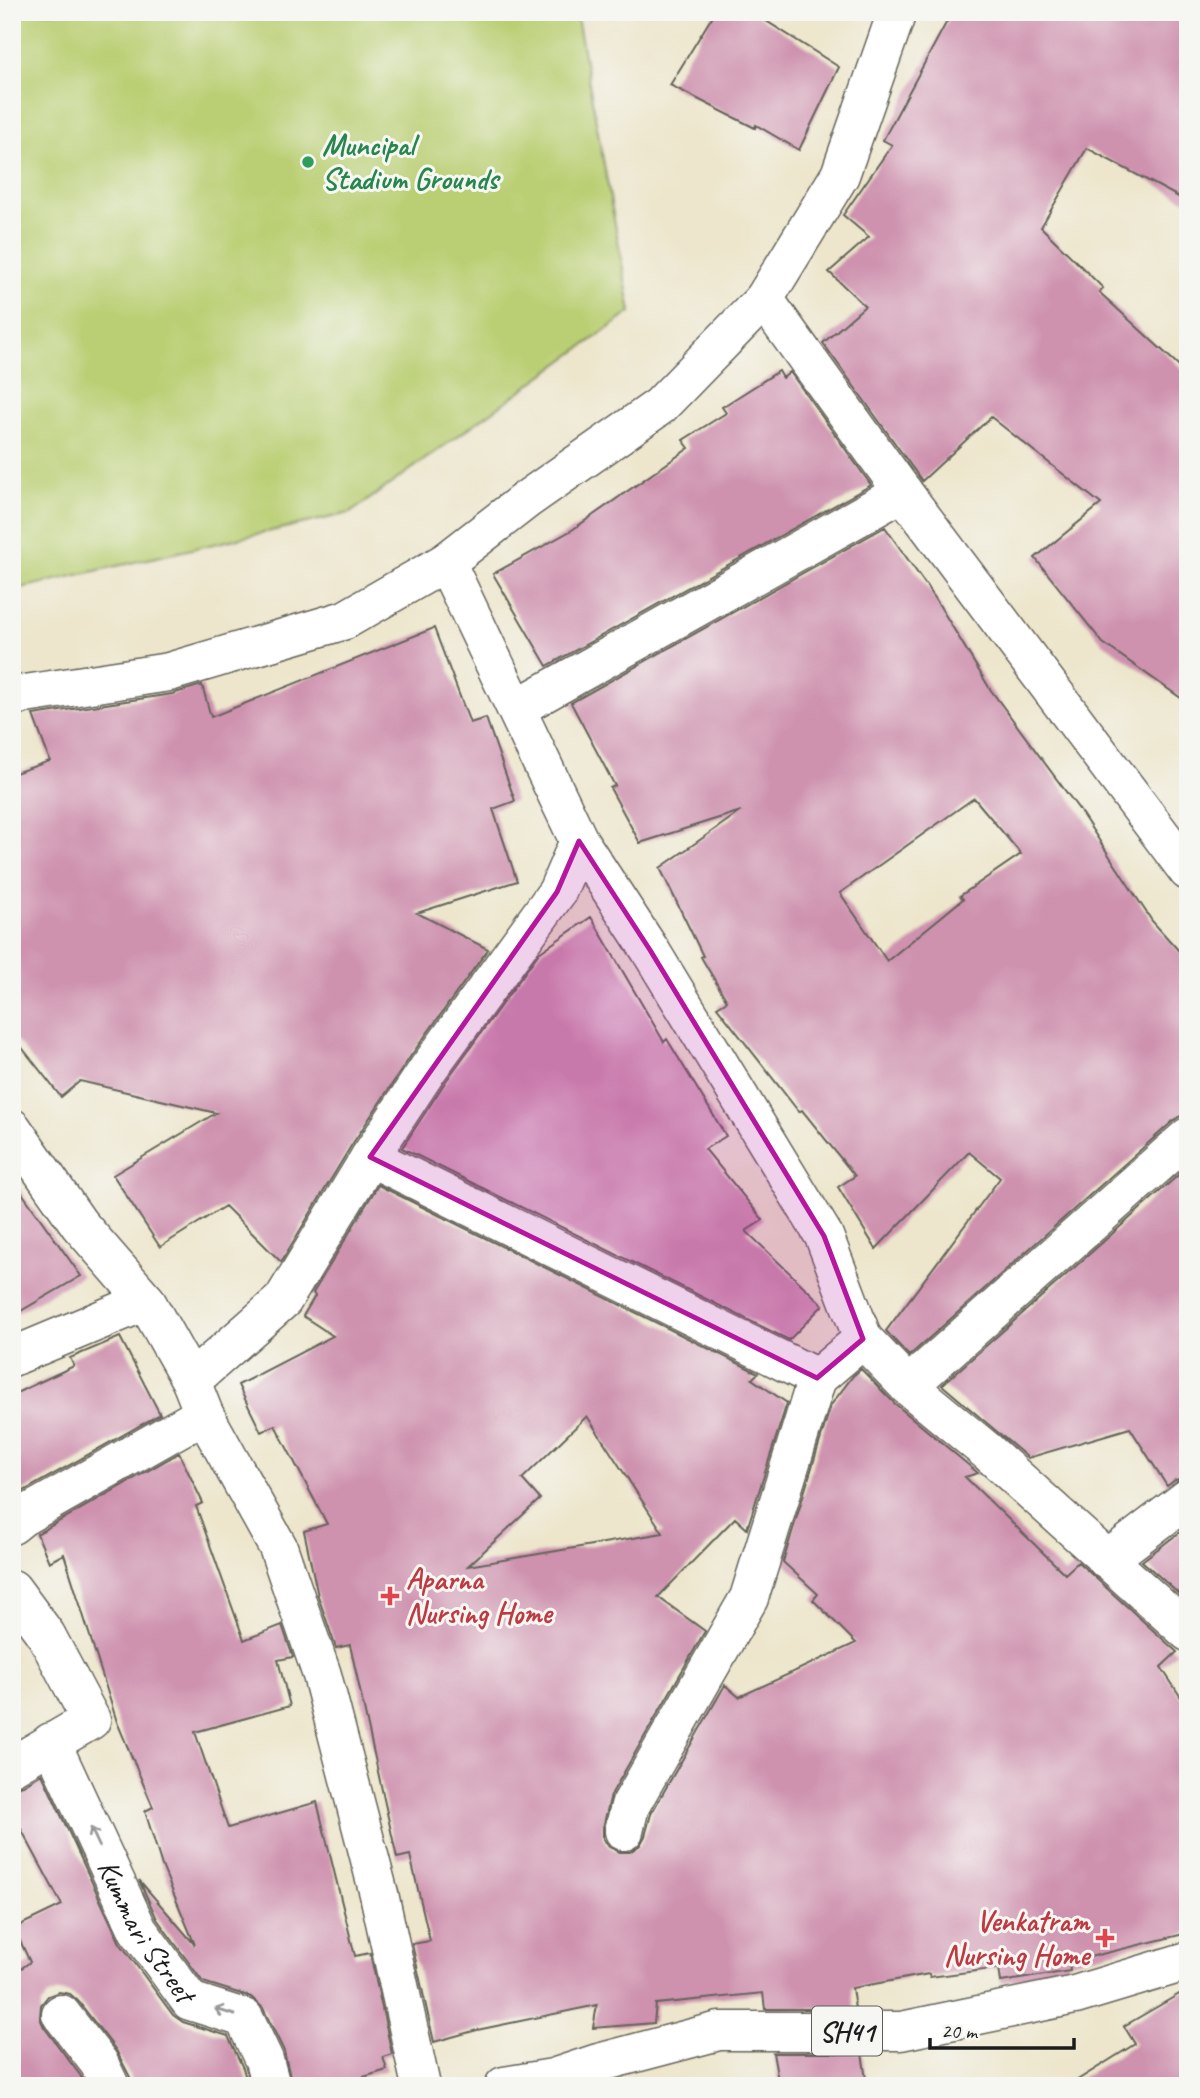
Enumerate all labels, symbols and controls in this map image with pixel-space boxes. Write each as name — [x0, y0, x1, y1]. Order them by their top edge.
place label: Muncipal Stadium Grounds — [322, 126, 502, 198]
marker: Muncipal Stadium Grounds — [300, 154, 316, 170]
place label: Aparna Nursing Home — [406, 1560, 554, 1632]
marker: Aparna Nursing Home — [380, 1586, 400, 1606]
one-way arrow — [88, 1827, 101, 1848]
street label: Kummari Street — [89, 1854, 206, 2013]
place label: Venkatram Nursing Home — [944, 1902, 1092, 1974]
marker: Venkatram Nursing Home — [1095, 1928, 1115, 1948]
one-way arrow — [215, 2005, 237, 2018]
road number: SH41 — [812, 2007, 882, 2056]
scale bar — [930, 2007, 1074, 2051]
text: 20 m — [941, 2018, 979, 2044]

